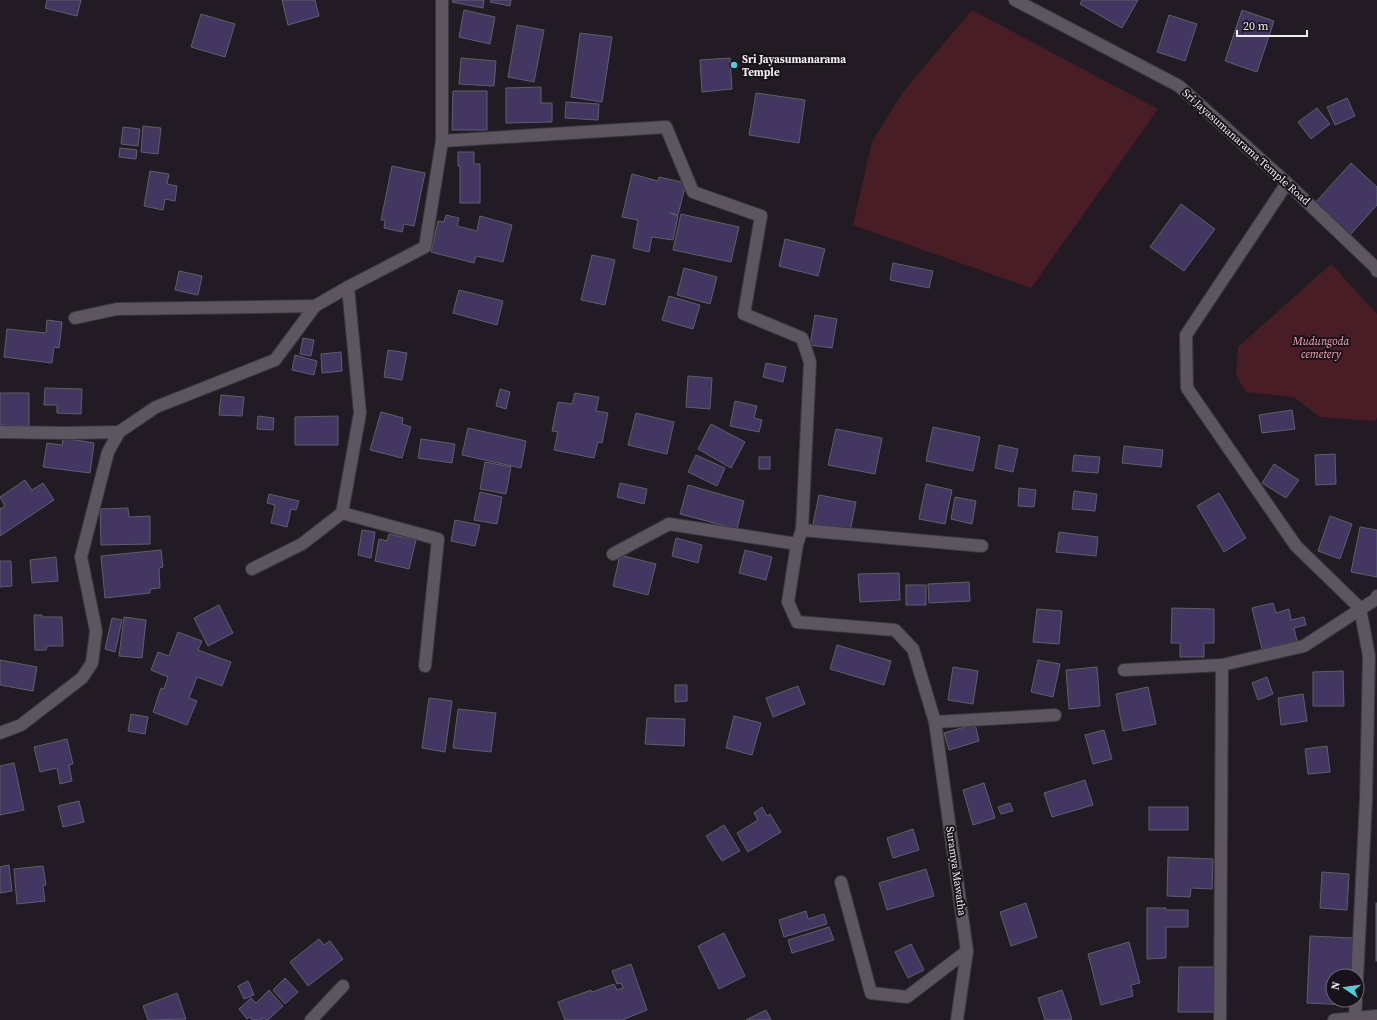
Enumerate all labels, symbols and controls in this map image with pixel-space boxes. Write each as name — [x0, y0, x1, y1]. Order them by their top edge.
scale bar — [1237, 12, 1307, 38]
text: 20 m — [1243, 18, 1269, 34]
place label: Sri Jayasumanarama Temple — [742, 52, 846, 80]
marker: Sri Jayasumanarama Temple — [729, 60, 739, 70]
street label: Sri Jayasumanarama Temple Road — [1179, 85, 1314, 209]
park label: Mudungoda cemetery — [1292, 334, 1349, 362]
street label: Suramya Mawatha — [942, 825, 970, 917]
north arrow — [1325, 968, 1365, 1008]
text: N — [1328, 980, 1344, 991]

